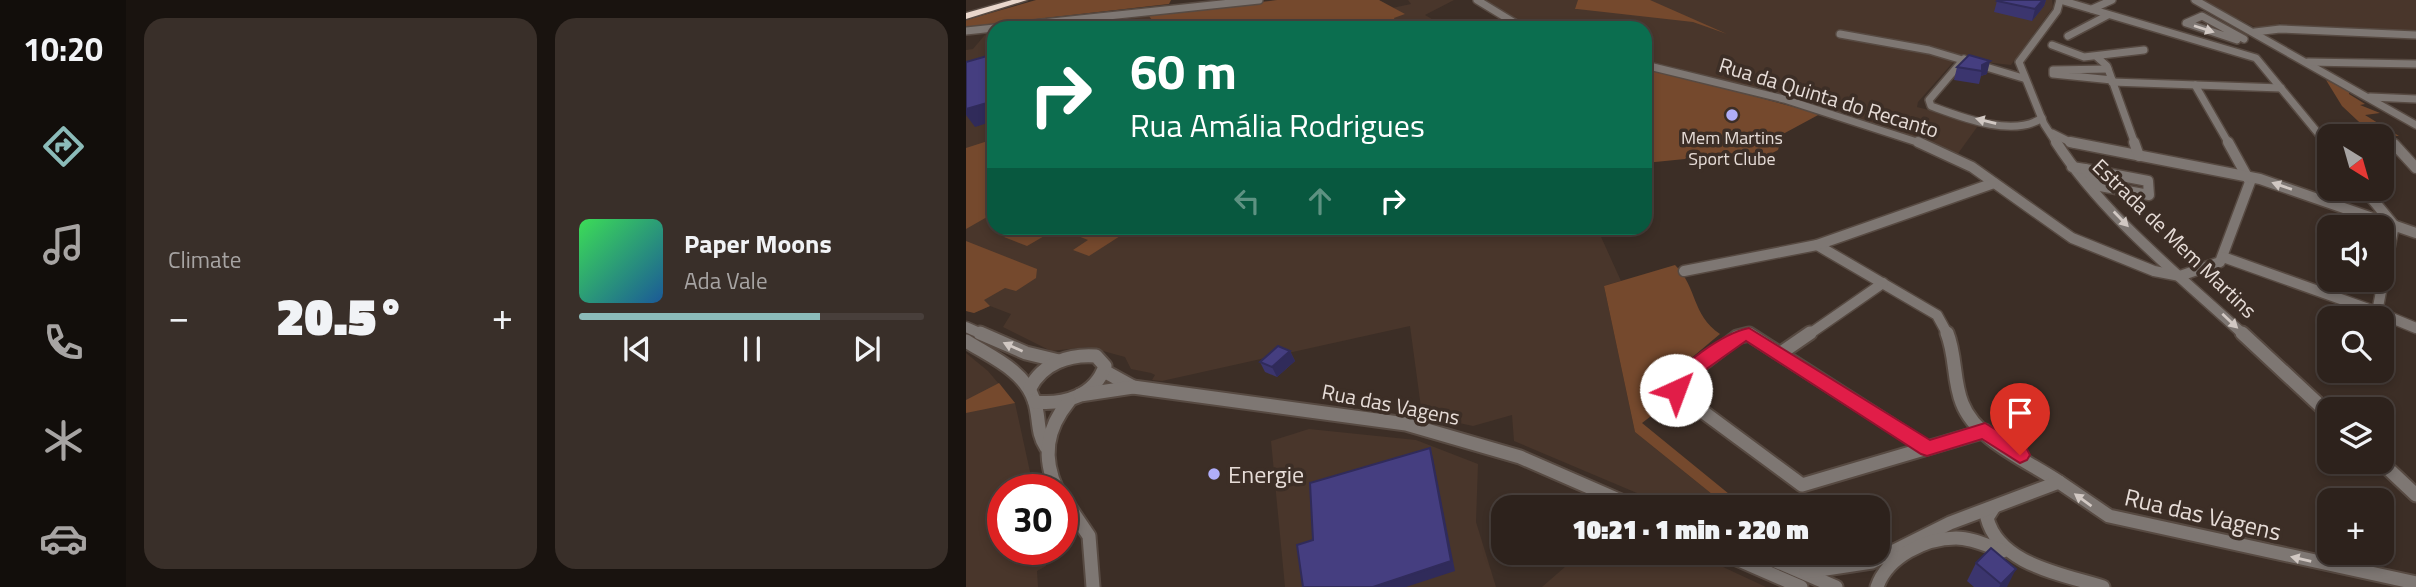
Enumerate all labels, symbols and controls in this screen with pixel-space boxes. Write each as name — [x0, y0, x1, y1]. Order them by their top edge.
one-way arrow — [2193, 24, 2214, 35]
text: 10:20 — [23, 25, 103, 73]
text: 60 m — [1130, 33, 1237, 108]
street label: Rua da Quinta do Recanto — [1715, 48, 1943, 146]
icon: right — [1015, 49, 1106, 140]
text: Rua Amália Rodrigues — [1130, 101, 1425, 149]
marker: Mem Martins Sport Clube — [1724, 107, 1740, 123]
one-way arrow — [1975, 115, 1997, 126]
icon: directions — [39, 122, 88, 171]
place label: Mem Martins Sport Clube — [1681, 124, 1783, 172]
north arrow — [2317, 124, 2394, 201]
map controls — [2317, 124, 2394, 565]
street label: Estrada de Mem Martins — [2086, 151, 2264, 325]
one-way arrow — [2271, 180, 2292, 191]
icon: left — [1228, 182, 1266, 220]
icon: ahead — [1301, 182, 1339, 220]
icon: right — [1374, 182, 1412, 220]
one-way arrow — [2113, 211, 2130, 228]
button: sound — [2317, 215, 2394, 292]
icon: music — [39, 220, 88, 269]
text: Paper Moons — [684, 224, 832, 263]
text: Climate — [168, 242, 241, 277]
text: Ada Vale — [684, 263, 768, 298]
text: 20.5° — [276, 276, 405, 355]
text: − — [168, 287, 189, 345]
text: + — [492, 287, 513, 345]
button: search — [2317, 306, 2394, 383]
one-way arrow — [2222, 313, 2239, 330]
icon: phone — [39, 318, 88, 367]
icon: previous — [618, 330, 656, 368]
icon: pause — [733, 330, 771, 368]
icon: next — [848, 330, 886, 368]
one-way arrow — [1002, 341, 1023, 352]
position arrow — [1639, 353, 1713, 427]
street label: Rua das Vagens — [1319, 375, 1463, 433]
pin — [1990, 383, 2050, 455]
icon: arrive — [2001, 394, 2039, 432]
button: layers — [2317, 397, 2394, 474]
icon: climate — [39, 416, 88, 465]
place label: Energie — [1228, 456, 1304, 492]
marker: Energie — [1206, 466, 1222, 482]
speed limit sign: 30 — [987, 474, 1078, 565]
street label: Rua das Vagens — [2121, 478, 2285, 550]
button: + — [2317, 488, 2394, 565]
one-way arrow — [2074, 493, 2092, 507]
text: 10:21 · 1 min · 220 m — [1572, 510, 1809, 549]
icon: car — [39, 514, 88, 563]
one-way arrow — [2290, 554, 2312, 565]

